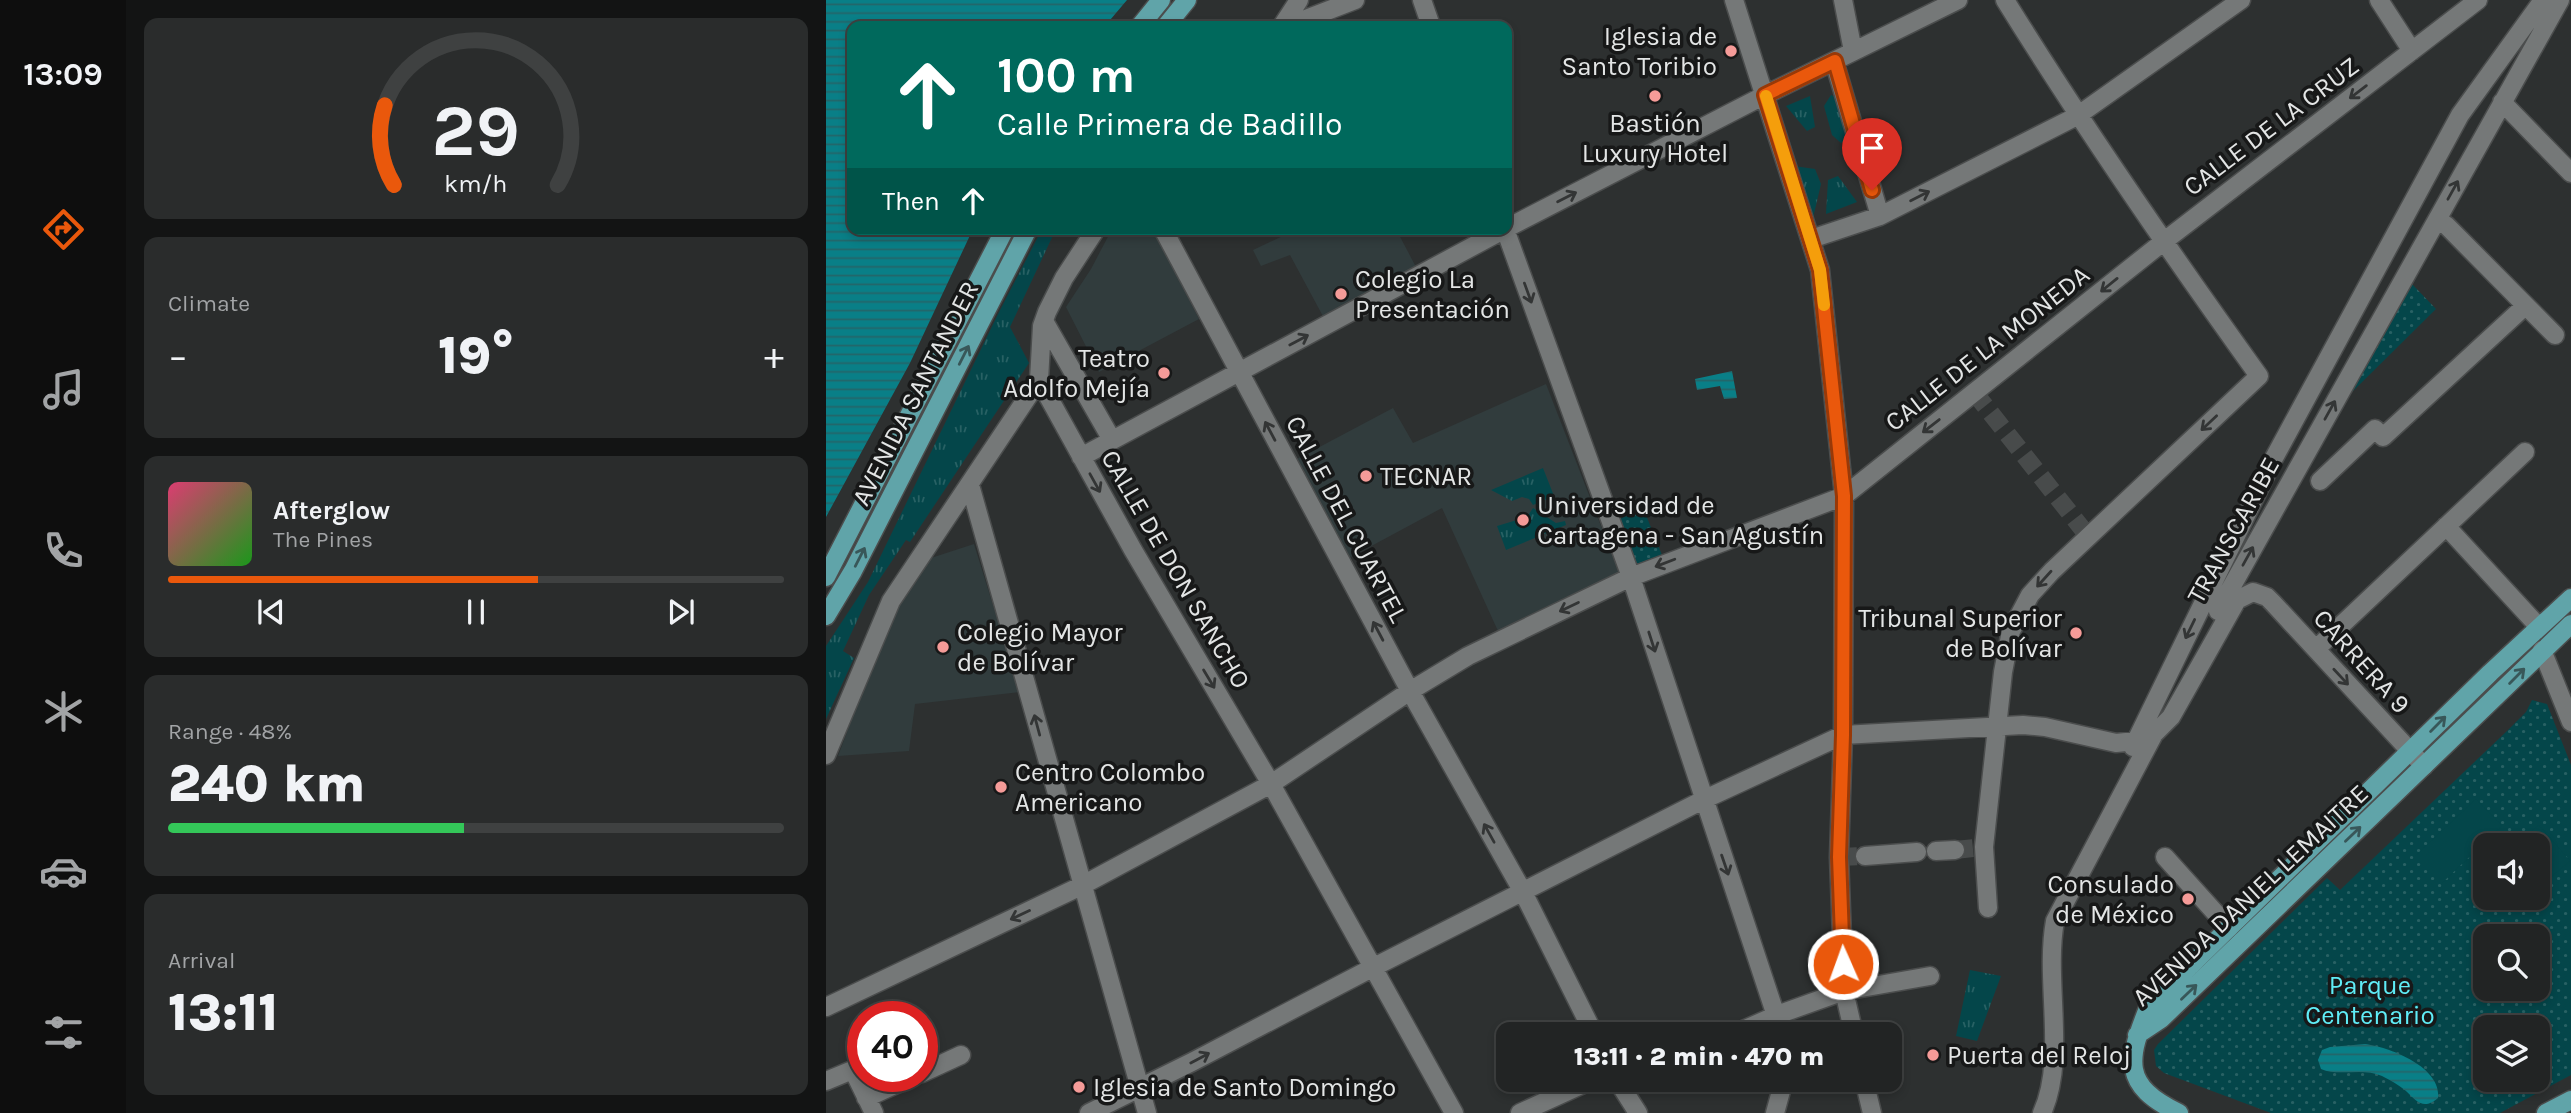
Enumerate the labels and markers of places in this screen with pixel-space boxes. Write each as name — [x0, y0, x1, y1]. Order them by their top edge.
place label: Iglesia de Santo Toribio — [1561, 21, 1717, 82]
marker: Iglesia de Santo Toribio — [1723, 43, 1739, 59]
marker: Bastión Luxury Hotel — [1647, 88, 1663, 104]
place label: Bastión Luxury Hotel — [1582, 108, 1728, 169]
pin — [1842, 118, 1902, 190]
place label: Colegio La Presentación — [1355, 264, 1510, 325]
marker: Colegio La Presentación — [1333, 286, 1349, 302]
place label: Teatro Adolfo Mejía — [1003, 343, 1150, 404]
marker: Teatro Adolfo Mejía — [1156, 365, 1172, 381]
place label: TECNAR — [1380, 461, 1472, 492]
marker: TECNAR — [1358, 468, 1374, 484]
place label: Universidad de Cartagena - San Agustín — [1537, 490, 1824, 551]
marker: Universidad de Cartagena - San Agustín — [1515, 512, 1531, 528]
place label: Tribunal Superior de Bolívar — [1858, 603, 2063, 664]
place label: Colegio Mayor de Bolívar — [957, 617, 1123, 678]
marker: Tribunal Superior de Bolívar — [2068, 625, 2084, 641]
marker: Colegio Mayor de Bolívar — [935, 639, 951, 655]
place label: Centro Colombo Americano — [1015, 757, 1205, 818]
marker: Centro Colombo Americano — [993, 779, 1009, 795]
place label: Consulado de México — [2048, 869, 2174, 930]
marker: Consulado de México — [2180, 891, 2196, 907]
place label: Puerta del Reloj — [1947, 1040, 2131, 1071]
marker: Puerta del Reloj — [1925, 1047, 1941, 1063]
place label: Iglesia de Santo Domingo — [1093, 1072, 1396, 1103]
marker: Iglesia de Santo Domingo — [1071, 1079, 1087, 1095]

